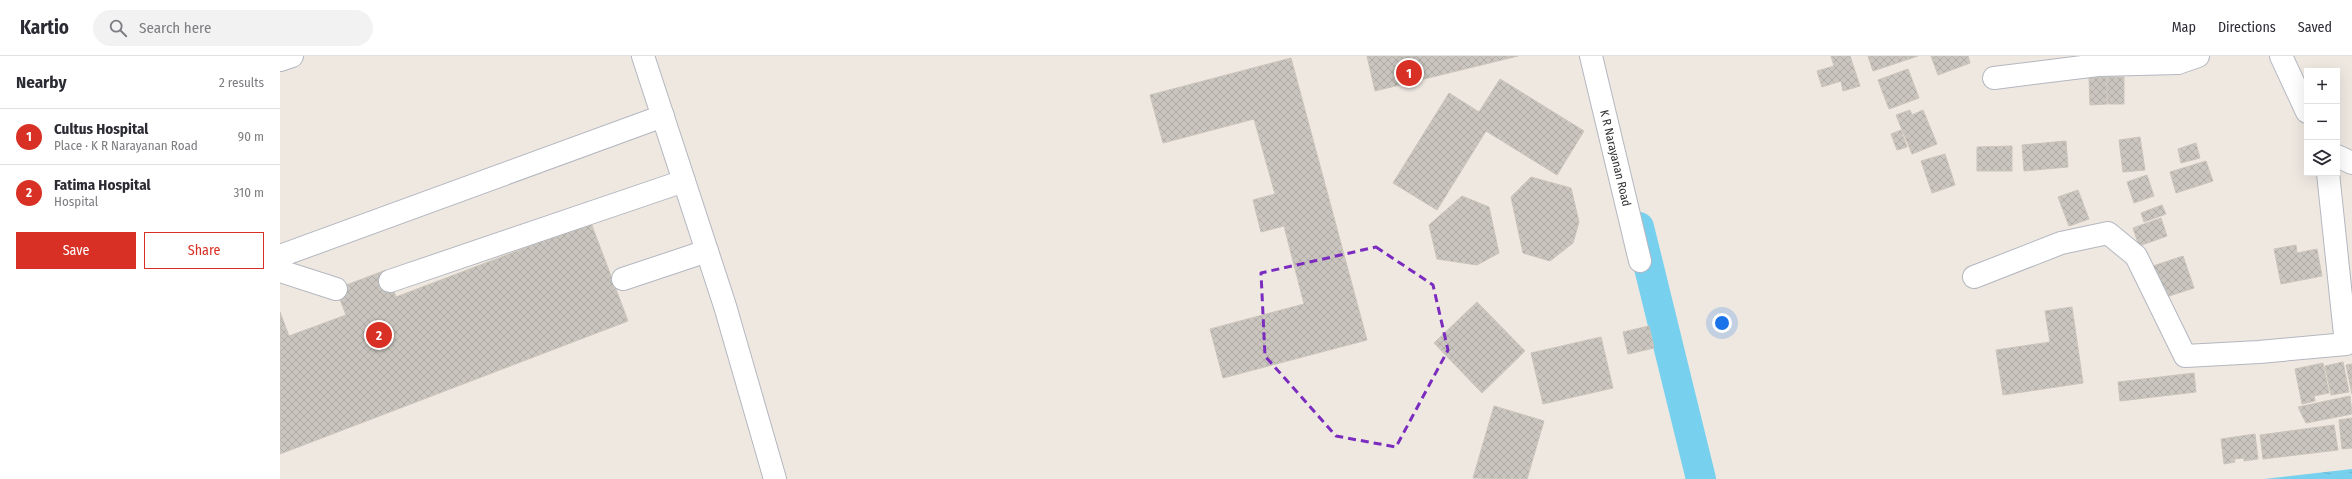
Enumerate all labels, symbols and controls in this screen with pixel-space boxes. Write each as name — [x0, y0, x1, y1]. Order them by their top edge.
search box — [93, 10, 373, 46]
text: Kartio — [20, 16, 69, 39]
icon: search — [107, 17, 129, 39]
text: Search here — [139, 19, 211, 37]
text: Map — [2172, 19, 2196, 36]
text: Directions — [2218, 19, 2276, 36]
text: Saved — [2298, 19, 2332, 36]
pin: 1 — [1396, 58, 1422, 88]
map controls — [2304, 68, 2340, 176]
button: + — [2304, 68, 2340, 104]
text: Nearby — [16, 72, 67, 93]
text: 2 results — [219, 75, 264, 90]
button: − — [2304, 104, 2340, 140]
street label: K R Narayanan Road — [1597, 109, 1634, 208]
text: Cultus Hospital — [54, 120, 148, 138]
text: 1 — [26, 129, 32, 144]
text: 90 m — [238, 129, 264, 144]
text: Place · K R Narayanan Road — [54, 138, 198, 153]
button: layers — [2304, 140, 2340, 176]
text: Fatima Hospital — [54, 176, 151, 194]
text: 2 — [26, 185, 32, 200]
text: 310 m — [234, 185, 264, 200]
text: Hospital — [54, 194, 98, 209]
button: Save — [16, 232, 136, 269]
button: Share — [144, 232, 264, 269]
your location — [1712, 313, 1732, 333]
pin: 2 — [366, 320, 392, 350]

